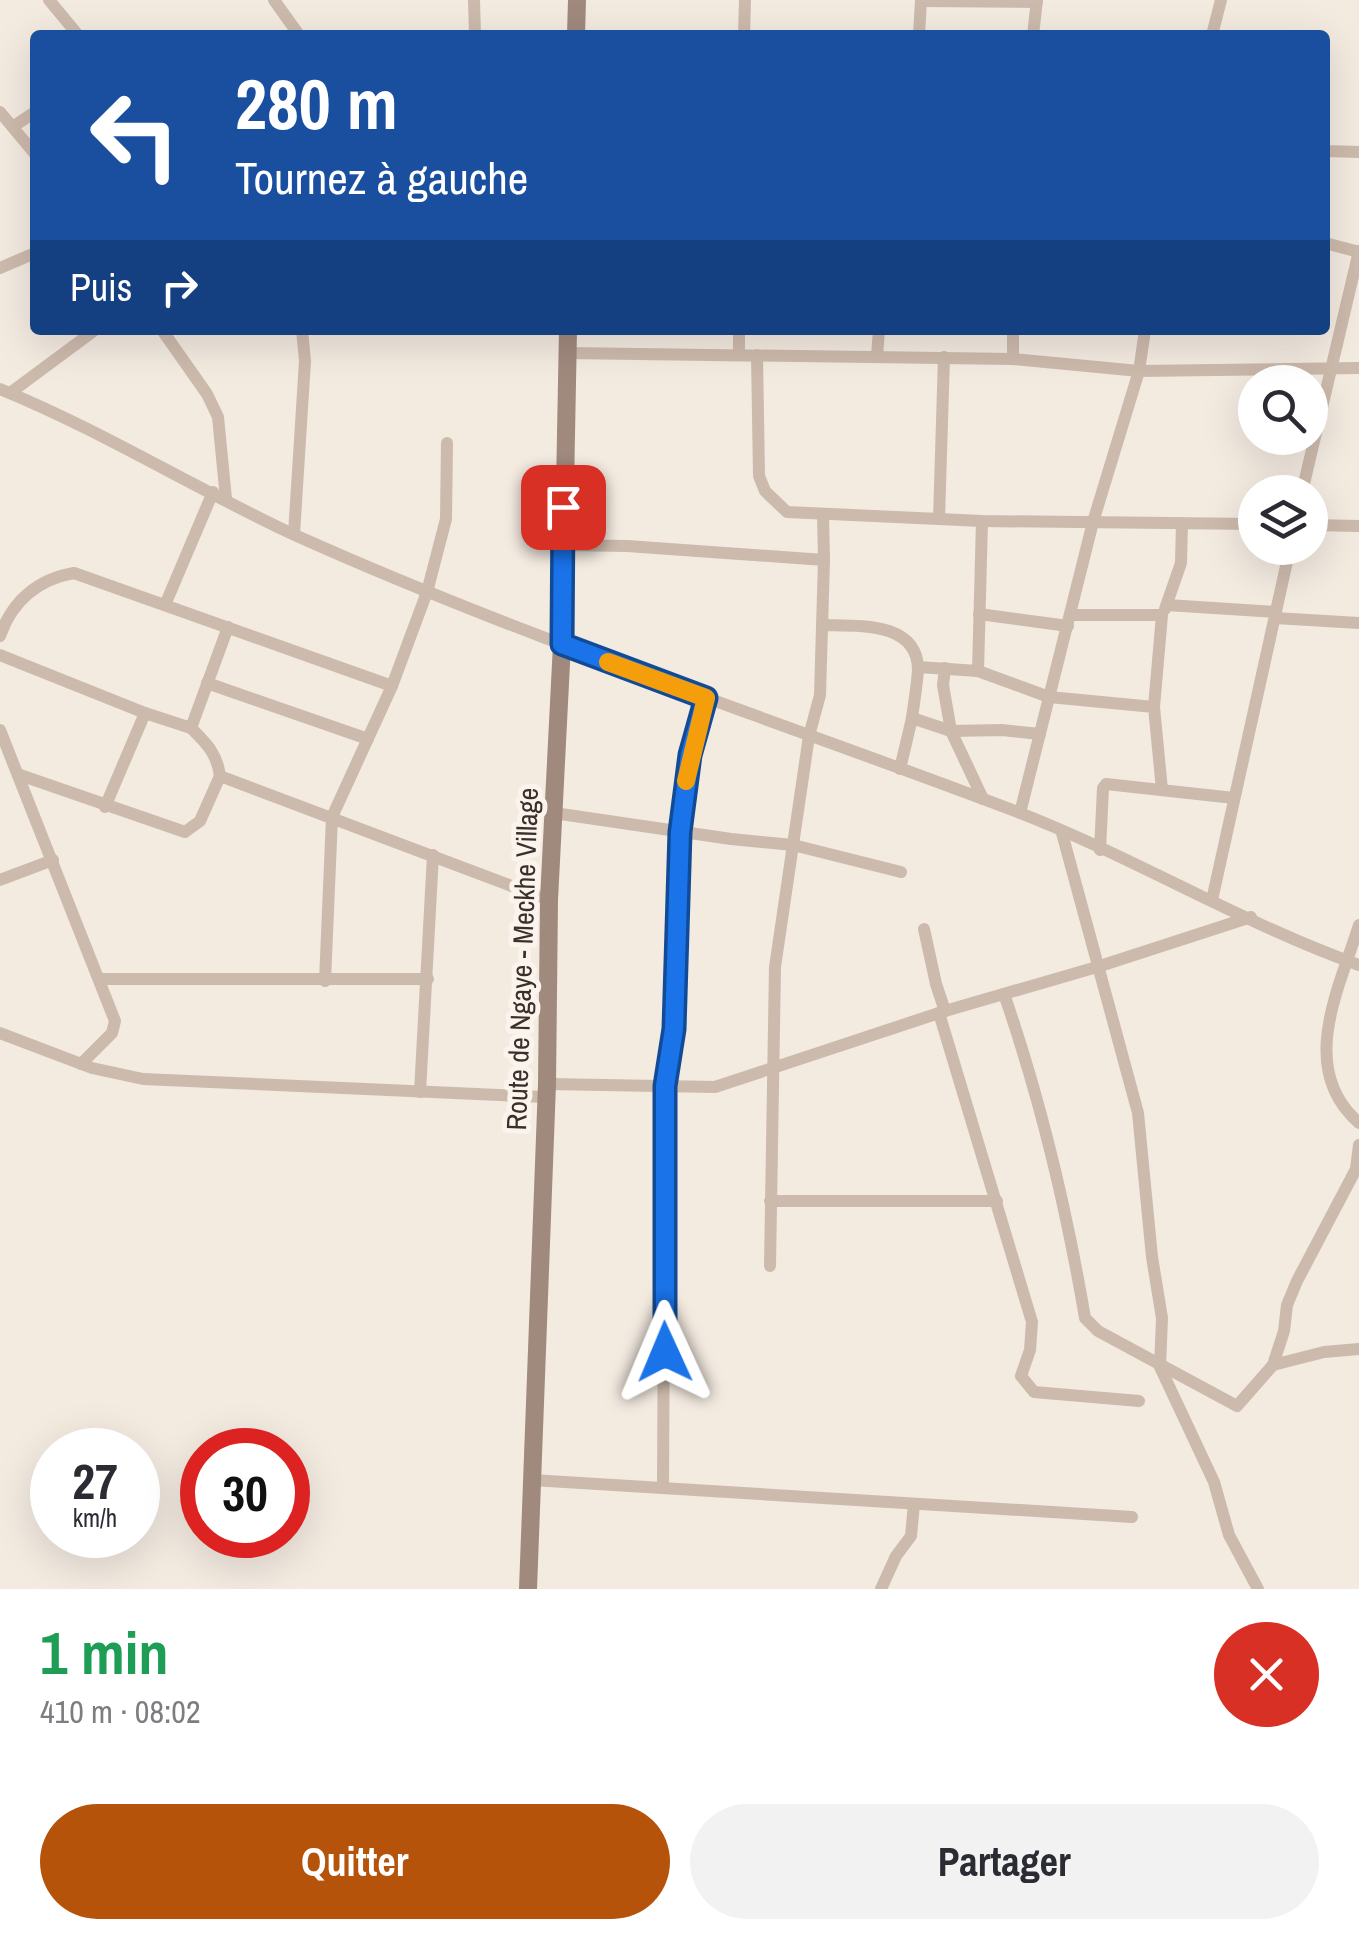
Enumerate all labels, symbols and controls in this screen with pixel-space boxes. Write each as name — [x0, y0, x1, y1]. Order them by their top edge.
text: 280 m — [235, 57, 398, 151]
icon: left — [70, 70, 200, 200]
text: Tournez à gauche — [235, 147, 528, 208]
icon: right — [152, 260, 207, 315]
text: Puis — [70, 262, 132, 313]
map controls — [1238, 365, 1328, 565]
button: search — [1238, 365, 1328, 455]
pin — [521, 465, 606, 550]
button: layers — [1238, 475, 1328, 565]
icon: arrive — [536, 480, 591, 535]
street label: Route de Ngaye - Meckhe Village — [497, 787, 547, 1131]
position arrow — [613, 1300, 717, 1404]
speed limit sign: 30 — [180, 1428, 310, 1558]
text: 27 — [72, 1447, 118, 1515]
text: km/h — [73, 1501, 117, 1535]
text: 1 min — [40, 1612, 169, 1693]
button: close — [1214, 1622, 1319, 1727]
text: 410 m · 08:02 — [40, 1690, 200, 1733]
button: Quitter — [40, 1804, 670, 1919]
button: Partager — [690, 1804, 1319, 1919]

